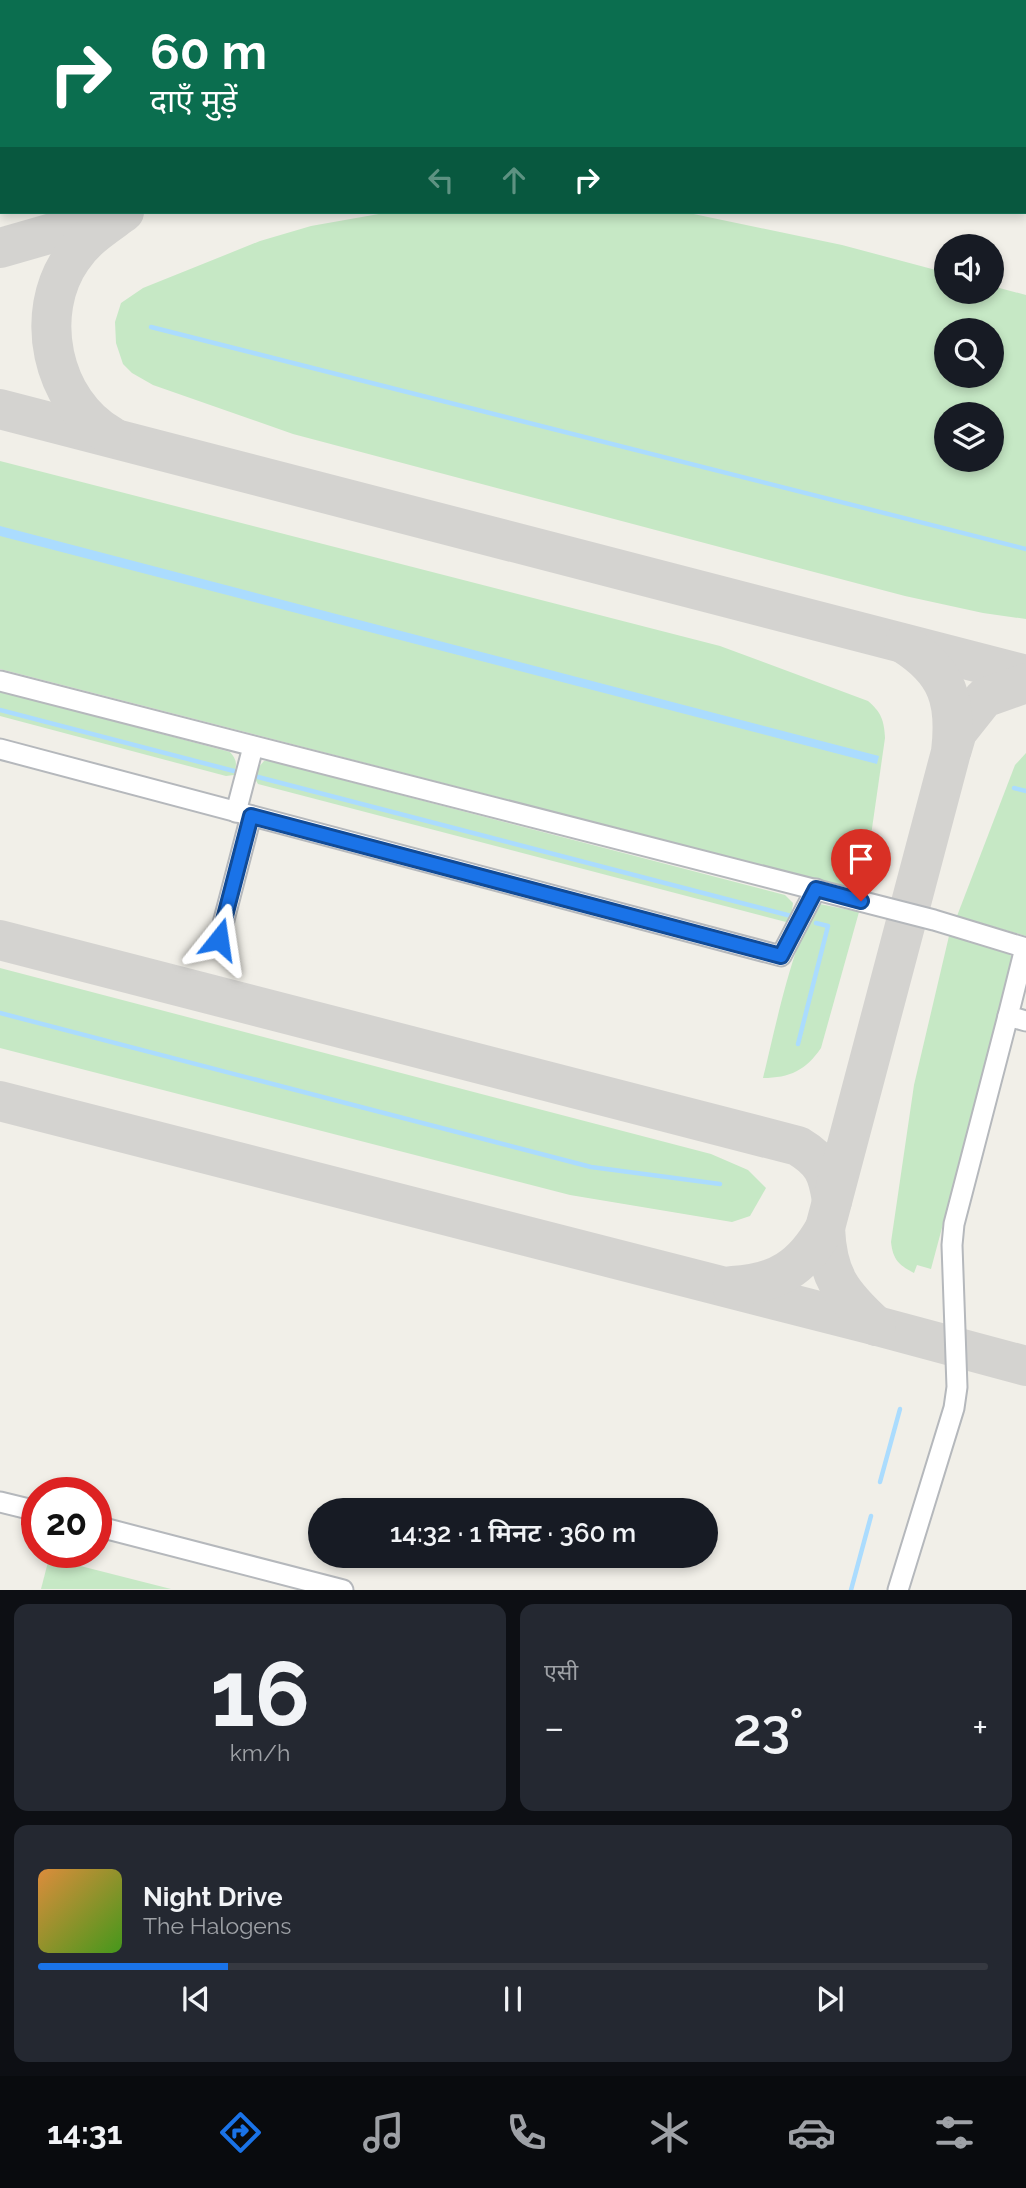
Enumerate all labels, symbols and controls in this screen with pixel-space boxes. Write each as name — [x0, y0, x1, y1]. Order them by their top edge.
text: 60 m — [150, 23, 267, 80]
icon: right — [35, 28, 126, 119]
text: दाएँ मुड़ें — [150, 82, 237, 119]
icon: left — [422, 161, 460, 199]
icon: ahead — [495, 161, 533, 199]
icon: right — [568, 161, 606, 199]
map controls — [934, 234, 1004, 472]
button: sound — [934, 234, 1004, 304]
button: search — [934, 318, 1004, 388]
button: layers — [934, 402, 1004, 472]
pin — [831, 829, 891, 901]
icon: arrive — [842, 840, 880, 878]
position arrow — [182, 902, 256, 976]
speed limit sign: 20 — [21, 1477, 112, 1568]
text: 14:32 · 1 मिनट · 360 m — [390, 1518, 636, 1548]
text: 16 — [210, 1640, 310, 1747]
text: एसी — [544, 1658, 578, 1685]
text: 23° — [733, 1697, 804, 1758]
text: − — [544, 1705, 564, 1750]
text: + — [972, 1705, 988, 1750]
text: km/h — [230, 1739, 290, 1766]
text: Night Drive — [143, 1882, 282, 1912]
text: The Halogens — [143, 1912, 291, 1939]
icon: previous — [177, 1980, 215, 2018]
icon: pause — [494, 1980, 532, 2018]
icon: next — [811, 1980, 849, 2018]
icon: directions — [216, 2108, 265, 2157]
icon: music — [359, 2108, 408, 2157]
icon: phone — [502, 2108, 551, 2157]
icon: climate — [645, 2108, 694, 2157]
icon: car — [787, 2108, 836, 2157]
icon: filters — [930, 2108, 979, 2157]
text: 14:31 — [47, 2114, 123, 2151]

